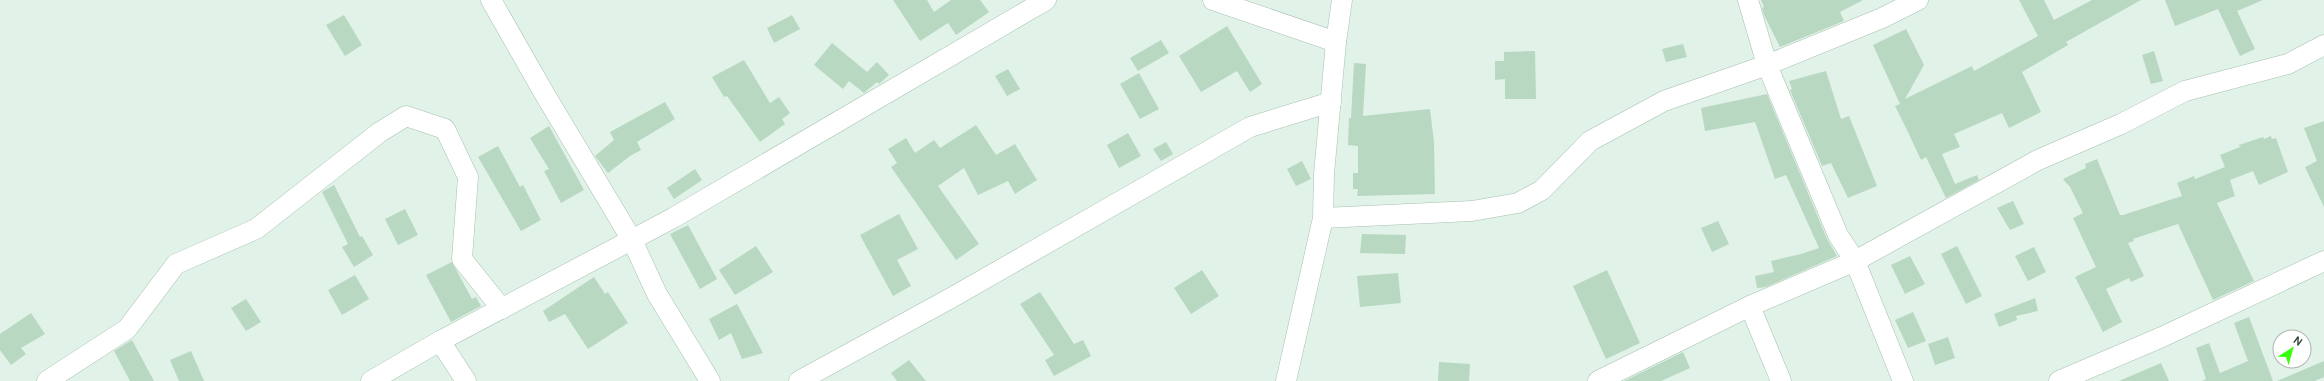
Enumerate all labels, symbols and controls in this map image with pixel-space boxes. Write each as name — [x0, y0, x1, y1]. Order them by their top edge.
north arrow — [2272, 329, 2312, 369]
text: N — [2291, 333, 2305, 349]

